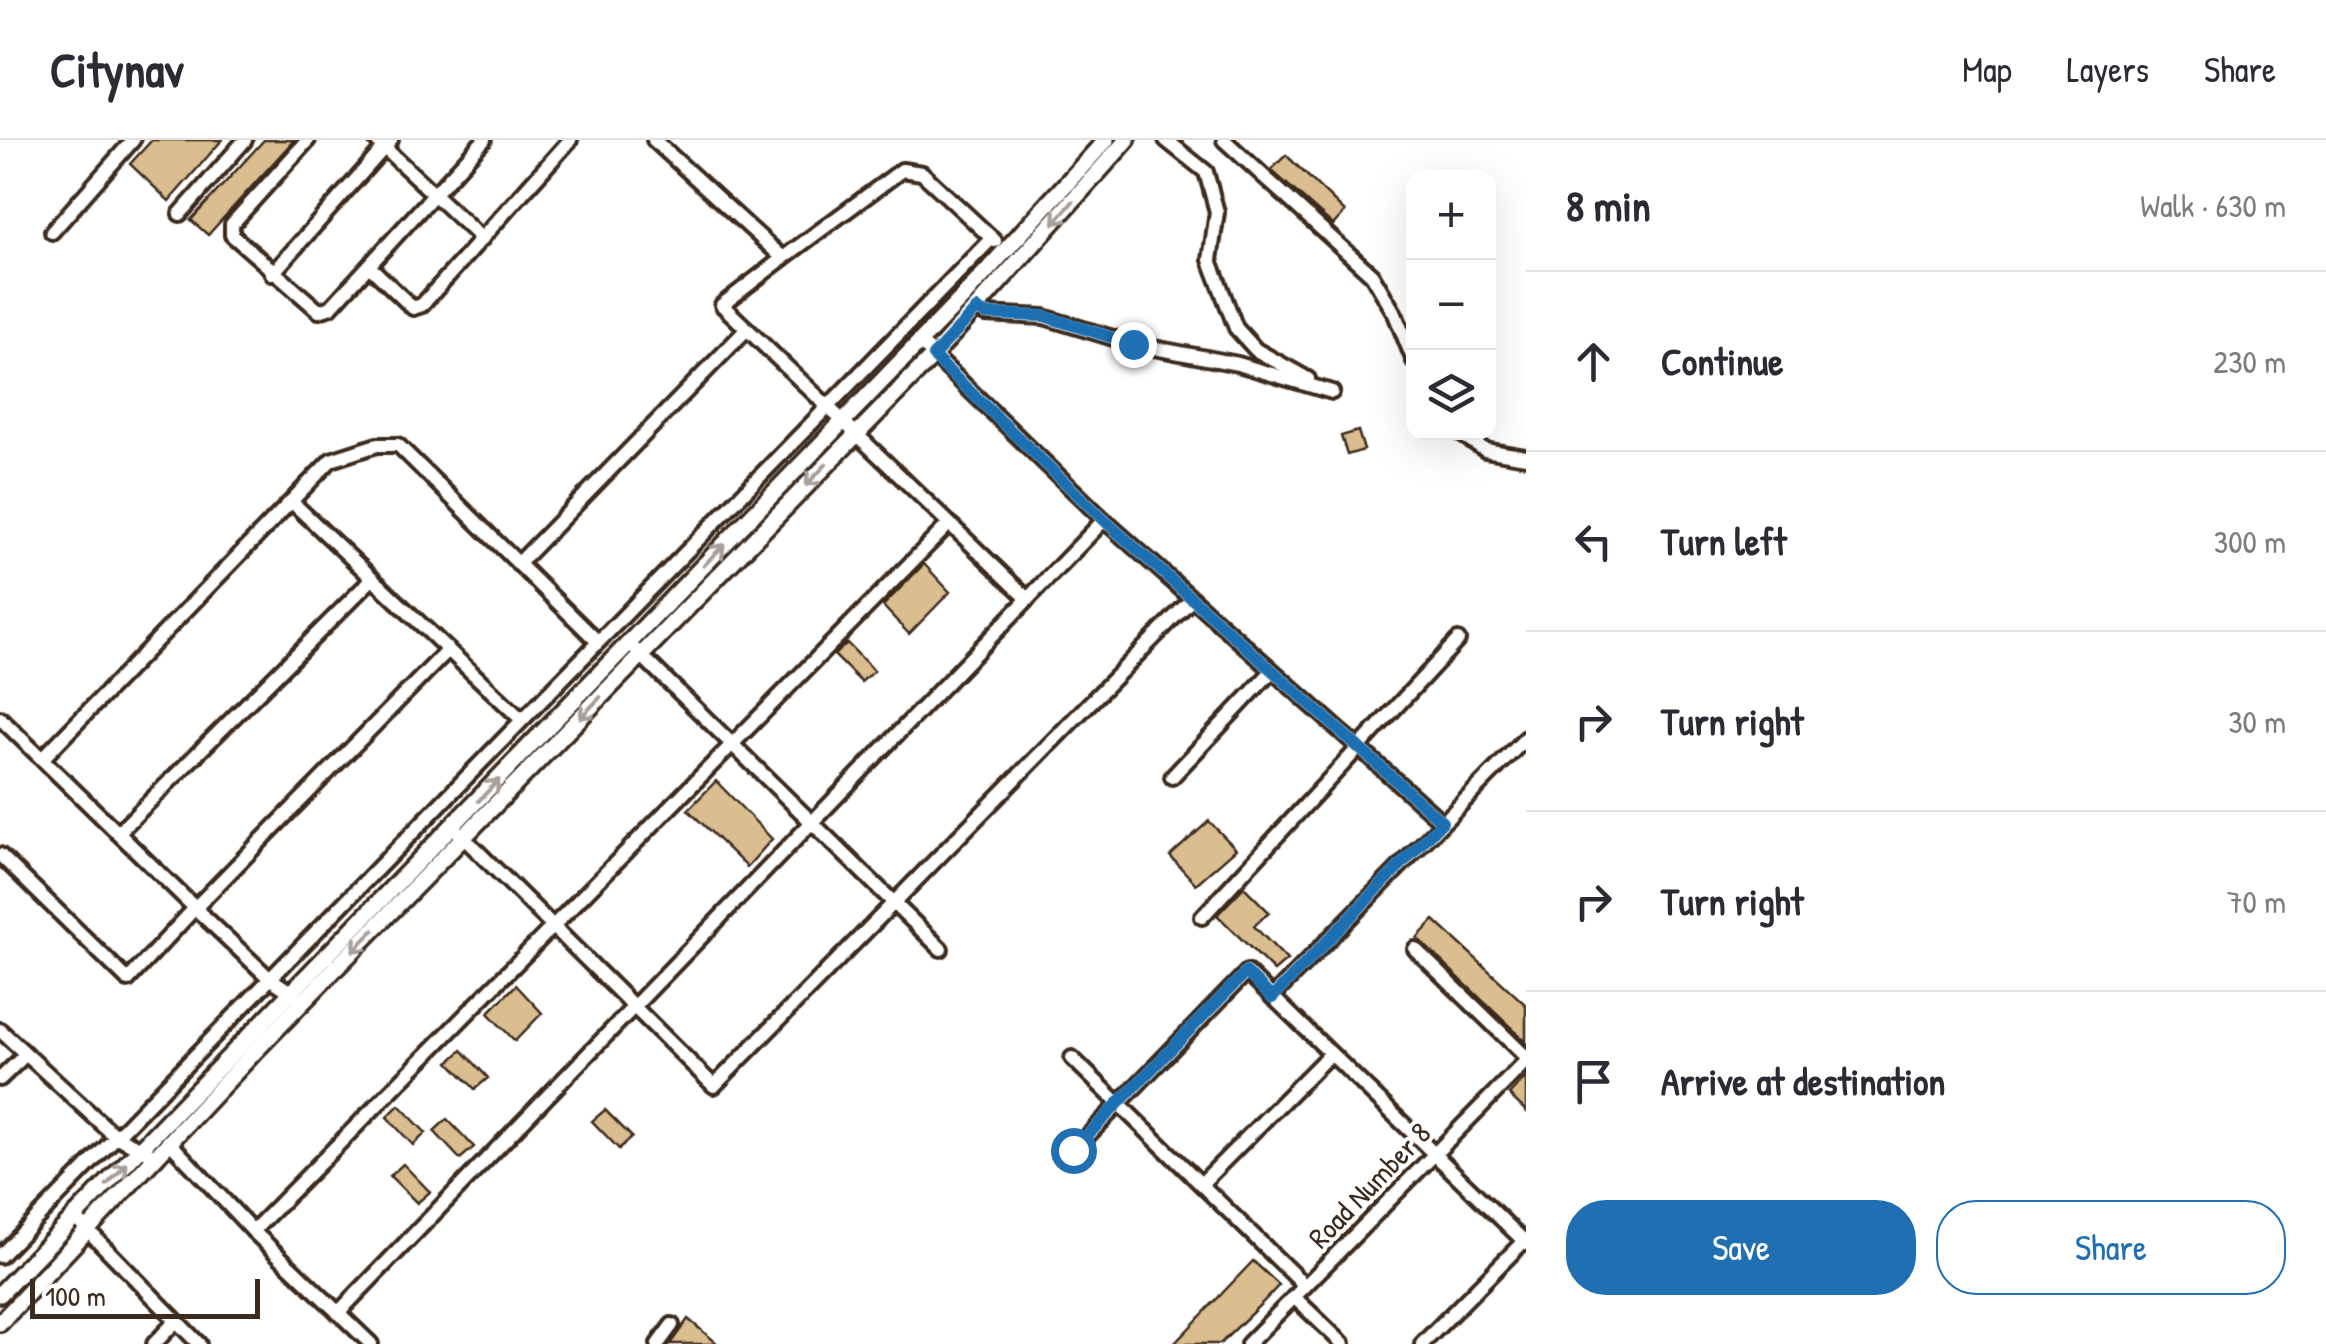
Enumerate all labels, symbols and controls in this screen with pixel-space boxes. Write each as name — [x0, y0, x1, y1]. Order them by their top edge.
text: Citynav — [50, 37, 184, 102]
text: Map — [1962, 46, 2012, 93]
text: Layers — [2067, 46, 2149, 93]
text: Share — [2204, 46, 2276, 93]
map controls — [1406, 170, 1496, 440]
button: + — [1406, 170, 1496, 260]
text: 8 min — [1566, 177, 1651, 234]
text: Walk · 630 m — [2140, 184, 2286, 227]
one-way arrow — [1053, 200, 1075, 226]
button: − — [1406, 260, 1496, 350]
route end — [1111, 322, 1157, 368]
icon: ahead — [1566, 334, 1621, 389]
text: Continue — [1661, 335, 1783, 387]
text: 230 m — [2213, 340, 2286, 383]
button: layers — [1406, 350, 1496, 440]
one-way arrow — [804, 463, 828, 487]
icon: left — [1566, 514, 1621, 569]
text: Turn left — [1661, 515, 1786, 567]
text: 300 m — [2214, 520, 2286, 563]
one-way arrow — [702, 543, 725, 568]
icon: right — [1566, 694, 1621, 749]
text: Turn right — [1661, 695, 1804, 747]
one-way arrow — [578, 696, 602, 720]
text: 30 m — [2228, 700, 2286, 743]
one-way arrow — [477, 778, 501, 802]
icon: right — [1566, 874, 1621, 929]
text: Turn right — [1661, 875, 1804, 927]
text: 70 m — [2227, 880, 2286, 923]
one-way arrow — [351, 929, 375, 953]
icon: arrive — [1566, 1054, 1621, 1109]
text: Arrive at destination — [1661, 1055, 1945, 1107]
street label: Road Number 8 — [1299, 1113, 1439, 1257]
route start — [1051, 1128, 1097, 1174]
one-way arrow — [105, 1162, 128, 1187]
button: Save — [1566, 1200, 1916, 1295]
button: Share — [1936, 1200, 2286, 1295]
scale bar — [30, 1274, 260, 1318]
text: 100 m — [45, 1277, 106, 1315]

